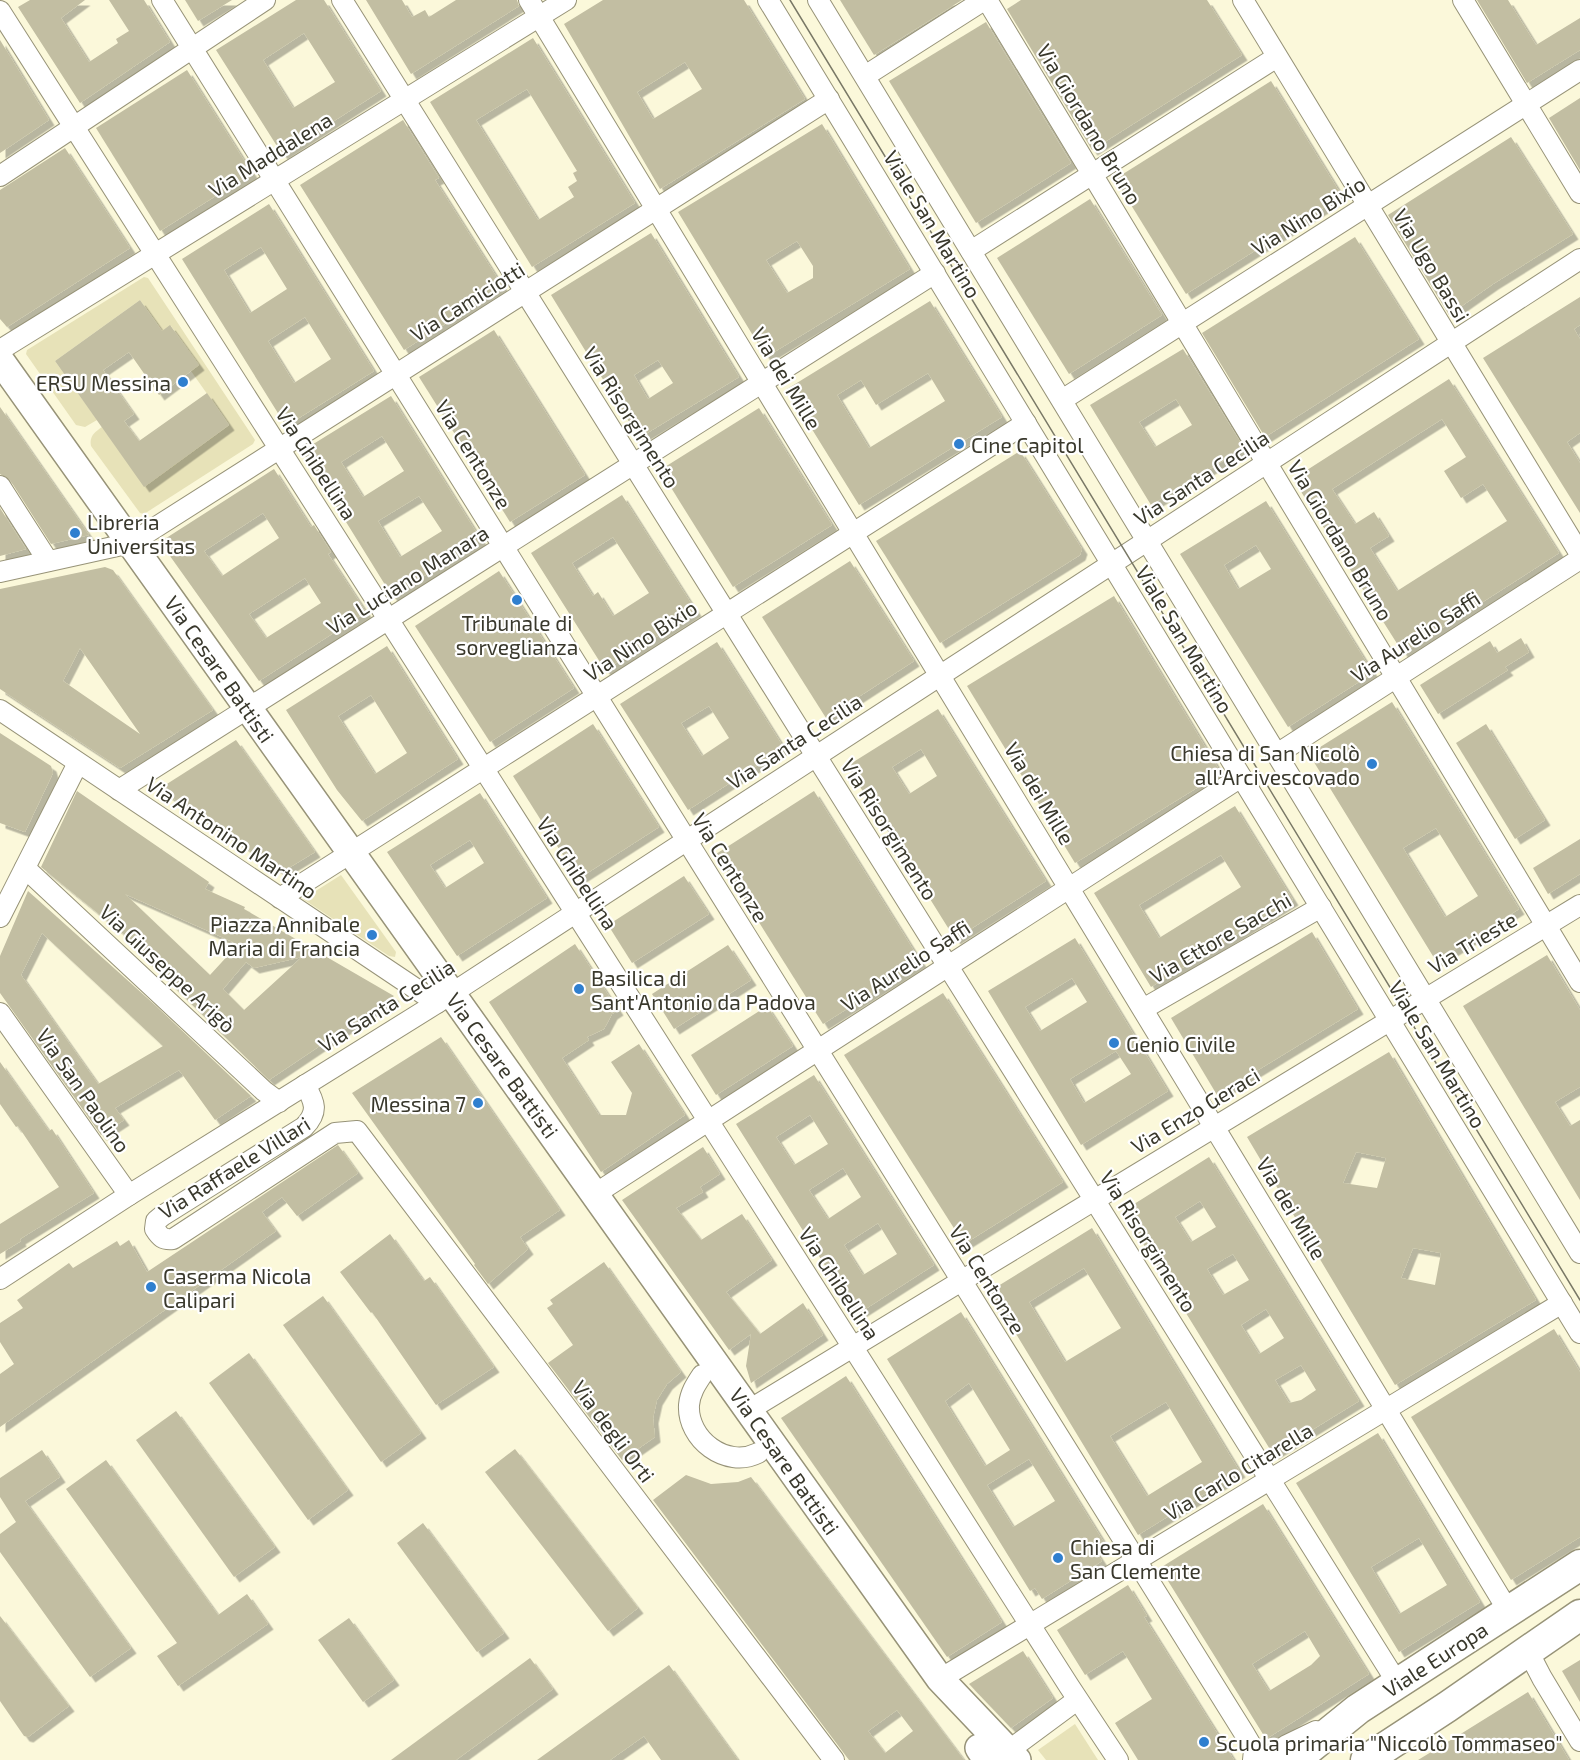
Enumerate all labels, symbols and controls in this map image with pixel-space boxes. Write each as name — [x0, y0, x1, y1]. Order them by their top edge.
street label: Via Giordano Bruno — [1032, 39, 1148, 209]
street label: Via Maddalena — [204, 106, 336, 202]
street label: Viale San Martino — [879, 146, 987, 302]
street label: Via Nino Bixio — [1246, 170, 1370, 260]
street label: Via Ugo Bassi — [1388, 204, 1476, 326]
street label: Via Camiciotti — [405, 256, 529, 346]
street label: Via dei Mille — [747, 322, 827, 434]
street label: Via Risorgimento — [578, 342, 686, 492]
place label: ERSU Messina — [36, 370, 171, 395]
marker: ERSU Messina — [176, 375, 190, 389]
street label: Via Centonze — [431, 395, 517, 513]
street label: Via Ghibellina — [271, 402, 363, 524]
street label: Via Santa Cecilia — [1129, 424, 1273, 530]
place label: Cine Capitol — [971, 432, 1084, 457]
marker: Cine Capitol — [952, 437, 966, 451]
street label: Via Giordano Bruno — [1283, 455, 1399, 625]
place label: Libreria Universitas — [87, 509, 195, 558]
street label: Via Luciano Manara — [321, 519, 493, 639]
marker: Libreria Universitas — [68, 526, 82, 540]
street label: Viale San Martino — [1131, 561, 1239, 717]
street label: Via Aurelio Saffi — [1346, 585, 1484, 687]
street label: Via Cesare Battisti — [160, 591, 280, 747]
marker: Tribunale di sorveglianza — [510, 593, 524, 607]
street label: Via Nino Bixio — [579, 594, 701, 686]
place label: Tribunale di sorveglianza — [456, 610, 578, 659]
street label: Via Santa Cecilia — [722, 688, 866, 794]
street label: Via dei Mille — [1000, 737, 1080, 849]
place label: Chiesa di San Nicolò all'Arcivescovado — [1170, 740, 1360, 789]
street label: Via Risorgimento — [836, 754, 944, 904]
marker: Chiesa di San Nicolò all'Arcivescovado — [1365, 757, 1379, 771]
street label: Via Antonino Martino — [142, 770, 322, 904]
street label: Via Centonze — [688, 808, 774, 926]
street label: Via Ghibellina — [532, 812, 624, 934]
street label: Via Ettore Sacchi — [1145, 886, 1295, 988]
street label: Via Giuseppe Arigò — [95, 899, 241, 1037]
street label: Via Trieste — [1423, 906, 1521, 978]
place label: Piazza Annibale Maria di Francia — [208, 911, 360, 960]
street label: Via Aurelio Saffi — [836, 914, 974, 1016]
marker: Piazza Annibale Maria di Francia — [365, 928, 379, 942]
street label: Via Santa Cecilia — [313, 953, 459, 1057]
place label: Basilica di Sant'Antonio da Padova — [591, 965, 816, 1014]
street label: Viale San Martino — [1384, 976, 1492, 1132]
marker: Basilica di Sant'Antonio da Padova — [572, 982, 586, 996]
street label: Via Cesare Battisti — [442, 988, 564, 1142]
street label: Via San Paolino — [32, 1023, 136, 1157]
place label: Genio Civile — [1126, 1031, 1236, 1056]
marker: Genio Civile — [1107, 1036, 1121, 1050]
street label: Via Enzo Geraci — [1126, 1062, 1264, 1158]
place label: Messina 7 — [371, 1091, 466, 1116]
marker: Messina 7 — [471, 1096, 485, 1110]
street label: Via Raffaele Villari — [154, 1110, 314, 1224]
street label: Via dei Mille — [1252, 1152, 1332, 1264]
street label: Via Risorgimento — [1095, 1166, 1203, 1316]
street label: Via Centonze — [945, 1220, 1031, 1338]
street label: Via Ghibellina — [794, 1222, 886, 1344]
place label: Caserma Nicola Calipari — [163, 1263, 311, 1312]
marker: Caserma Nicola Calipari — [144, 1280, 158, 1294]
street label: Via degli Orti — [568, 1375, 660, 1487]
street label: Via Cesare Battisti — [725, 1383, 845, 1539]
street label: Via Carlo Citarella — [1159, 1417, 1317, 1525]
place label: Chiesa di San Clemente — [1070, 1534, 1201, 1583]
marker: Chiesa di San Clemente — [1051, 1551, 1065, 1565]
street label: Viale Europa — [1378, 1616, 1492, 1702]
place label: Scuola primaria "Niccolò Tommaseo" — [1216, 1730, 1563, 1755]
marker: Scuola primaria "Niccolò Tommaseo" — [1197, 1735, 1211, 1749]

